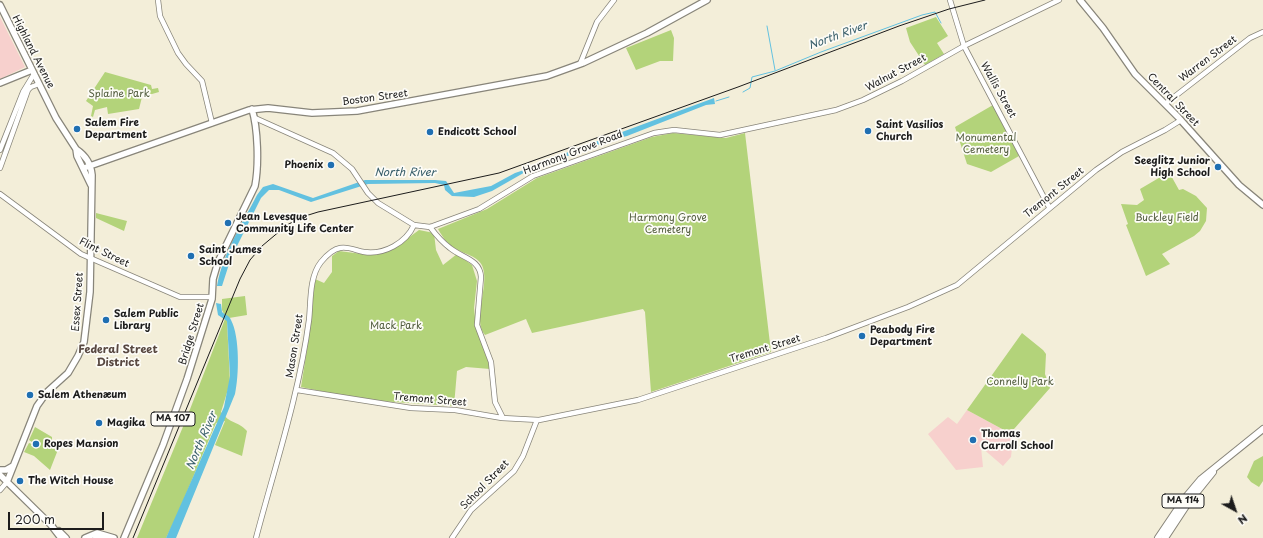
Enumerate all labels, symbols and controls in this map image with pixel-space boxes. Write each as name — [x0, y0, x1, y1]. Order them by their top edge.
street label: Highland Avenue — [9, 13, 57, 91]
water label: North River — [807, 19, 869, 53]
street label: Warren Street — [1177, 33, 1239, 85]
street label: Walnut Street — [864, 52, 928, 94]
street label: Wallis Street — [978, 60, 1018, 120]
street label: Central Street — [1145, 71, 1201, 129]
street label: Boston Street — [341, 87, 409, 109]
park label: Splaine Park — [88, 88, 150, 100]
place label: Salem Fire Department — [85, 117, 147, 140]
place label: Saint Vasilios Church — [876, 119, 943, 142]
marker: Salem Fire Department — [72, 124, 82, 134]
place label: Endicott School — [438, 126, 516, 138]
marker: Saint Vasilios Church — [863, 126, 873, 136]
marker: Endicott School — [425, 127, 435, 137]
street label: Harmony Grove Road — [522, 129, 624, 177]
park label: Monumental Cemetery — [956, 132, 1016, 156]
place label: Seeglitz Junior High School — [1134, 155, 1210, 178]
place label: Phoenix — [285, 159, 323, 171]
marker: Phoenix — [326, 160, 336, 170]
marker: Seeglitz Junior High School — [1213, 162, 1223, 172]
street label: Tremont Street — [1022, 165, 1086, 221]
water label: North River — [374, 166, 436, 180]
place label: Jean Levesque Community Life Center — [236, 211, 354, 234]
park label: Harmony Grove Cemetery — [629, 212, 707, 236]
park label: Buckley Field — [1135, 212, 1199, 224]
marker: Jean Levesque Community Life Center — [223, 218, 233, 228]
street label: Flint Street — [77, 236, 131, 270]
place label: Saint James School — [199, 244, 262, 268]
marker: Saint James School — [186, 251, 196, 261]
street label: Essex Street — [70, 272, 86, 332]
street label: Bridge Street — [177, 302, 207, 366]
place label: Salem Public Library — [114, 308, 179, 332]
street label: Mason Street — [284, 313, 306, 379]
marker: Salem Public Library — [101, 315, 111, 325]
park label: Mack Park — [370, 320, 422, 332]
place label: Peabody Fire Department — [870, 324, 935, 348]
marker: Peabody Fire Department — [857, 331, 867, 341]
street label: Tremont Street — [728, 333, 802, 365]
district label: Federal Street District — [78, 343, 158, 369]
park label: Connelly Park — [986, 376, 1054, 388]
place label: Salem Athenæum — [38, 389, 127, 401]
marker: Salem Athenæum — [25, 390, 35, 400]
street label: Tremont Street — [393, 391, 467, 409]
water label: North River — [184, 410, 220, 472]
road number: MA 107 — [151, 412, 195, 426]
place label: Magika — [107, 417, 146, 429]
marker: Magika — [94, 418, 104, 428]
place label: Thomas Carroll School — [981, 428, 1053, 452]
marker: Thomas Carroll School — [968, 435, 978, 445]
place label: Ropes Mansion — [44, 438, 118, 450]
marker: Ropes Mansion — [31, 439, 41, 449]
street label: School Street — [458, 458, 512, 512]
place label: The Witch House — [28, 475, 114, 487]
marker: The Witch House — [15, 476, 25, 486]
north arrow — [1215, 490, 1255, 530]
road number: MA 114 — [1162, 494, 1204, 508]
scale bar — [10, 504, 106, 530]
text: 200 m — [15, 510, 55, 528]
text: N — [1234, 510, 1252, 529]

